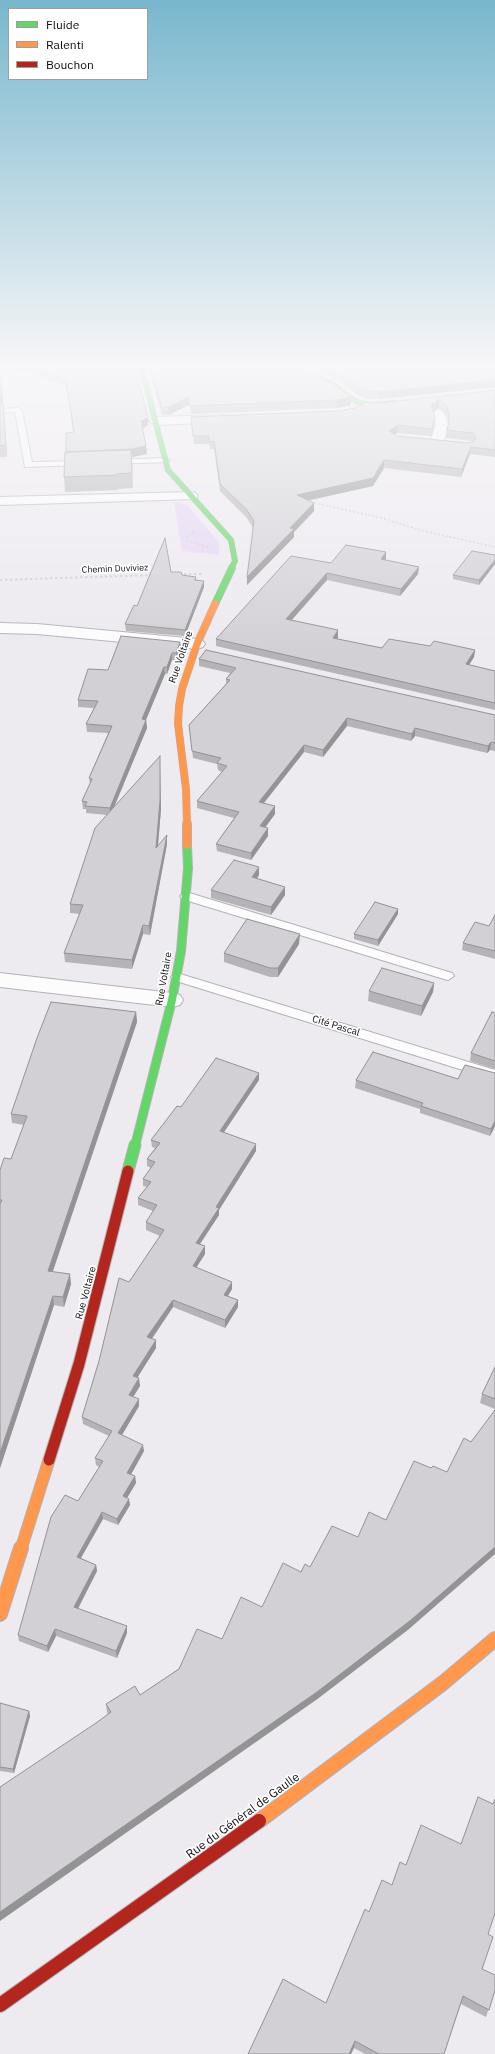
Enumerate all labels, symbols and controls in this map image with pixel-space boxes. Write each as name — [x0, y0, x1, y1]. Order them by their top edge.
legend — [8, 8, 148, 80]
text: Fluide — [46, 17, 79, 32]
text: Ralenti — [46, 37, 84, 52]
text: Bouchon — [46, 57, 94, 72]
street label: Chemin Duviviez — [82, 562, 148, 576]
street label: Rue Voltaire — [166, 629, 196, 685]
street label: Rue Voltaire — [153, 951, 175, 1007]
street label: Cité Pascal — [311, 1013, 361, 1039]
street label: Rue Voltaire — [73, 1265, 99, 1321]
street label: Rue du Général de Gaulle — [183, 1770, 303, 1862]

